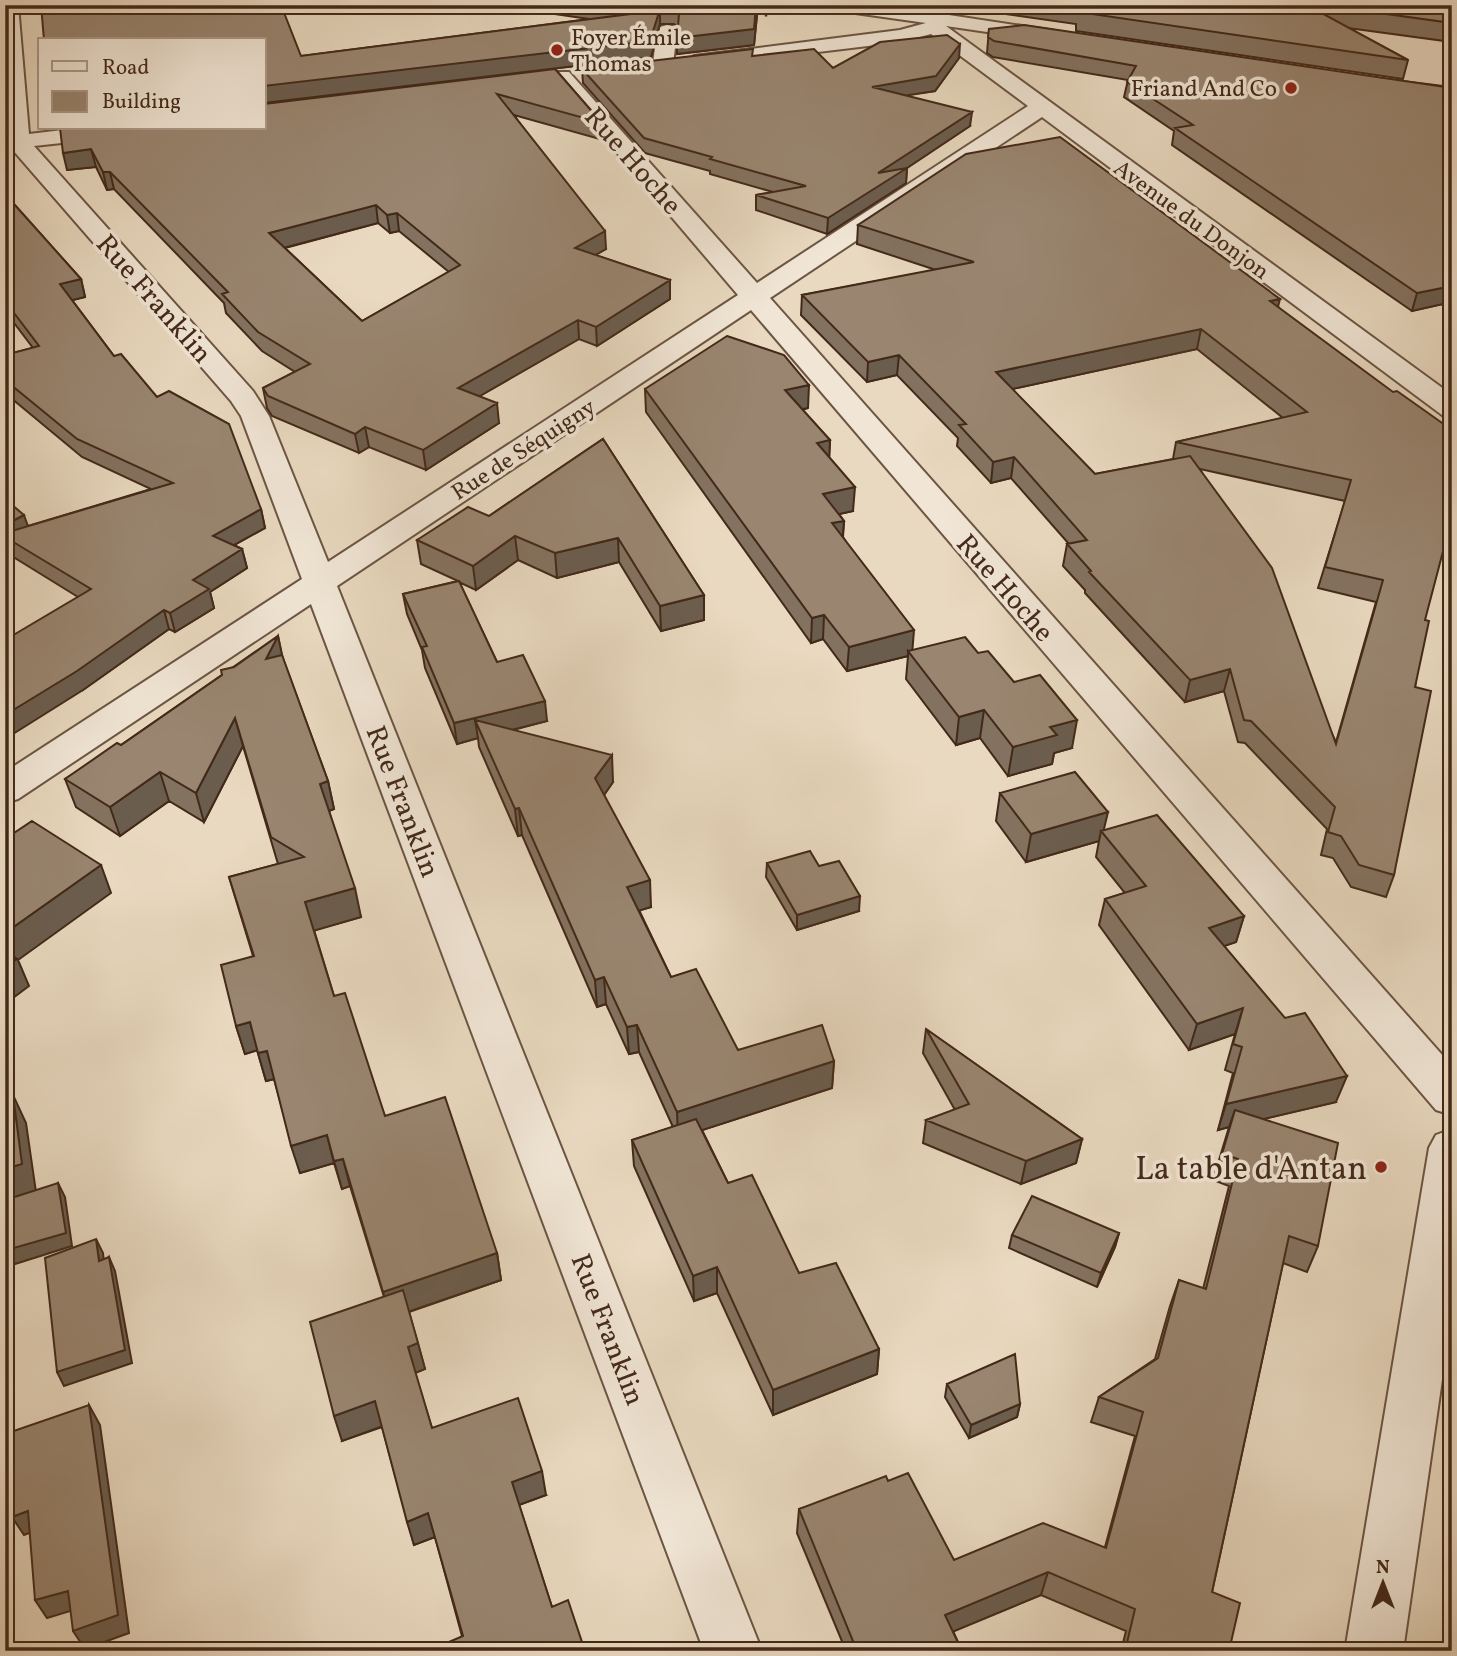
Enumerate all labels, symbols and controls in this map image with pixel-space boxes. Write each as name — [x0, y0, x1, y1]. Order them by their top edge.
place label: Foyer Émile Thomas — [571, 23, 691, 81]
legend — [38, 38, 266, 130]
marker: Foyer Émile Thomas — [549, 42, 565, 58]
text: Road — [102, 54, 149, 83]
place label: Friand And Co — [1131, 74, 1277, 106]
marker: Friand And Co — [1283, 80, 1299, 96]
text: Building — [102, 88, 181, 117]
street label: Rue Hoche — [574, 99, 690, 224]
street label: Avenue du Donjon — [1106, 153, 1275, 288]
street label: Rue Franklin — [86, 227, 220, 373]
street label: Rue de Séquigny — [446, 392, 603, 509]
street label: Rue Hoche — [946, 526, 1062, 651]
street label: Rue Franklin — [355, 720, 449, 884]
place label: La table d'Antan — [1135, 1148, 1367, 1194]
marker: La table d'Antan — [1373, 1159, 1389, 1175]
street label: Rue Franklin — [560, 1248, 654, 1412]
north arrow — [1348, 1548, 1418, 1618]
text: N — [1376, 1555, 1390, 1581]

